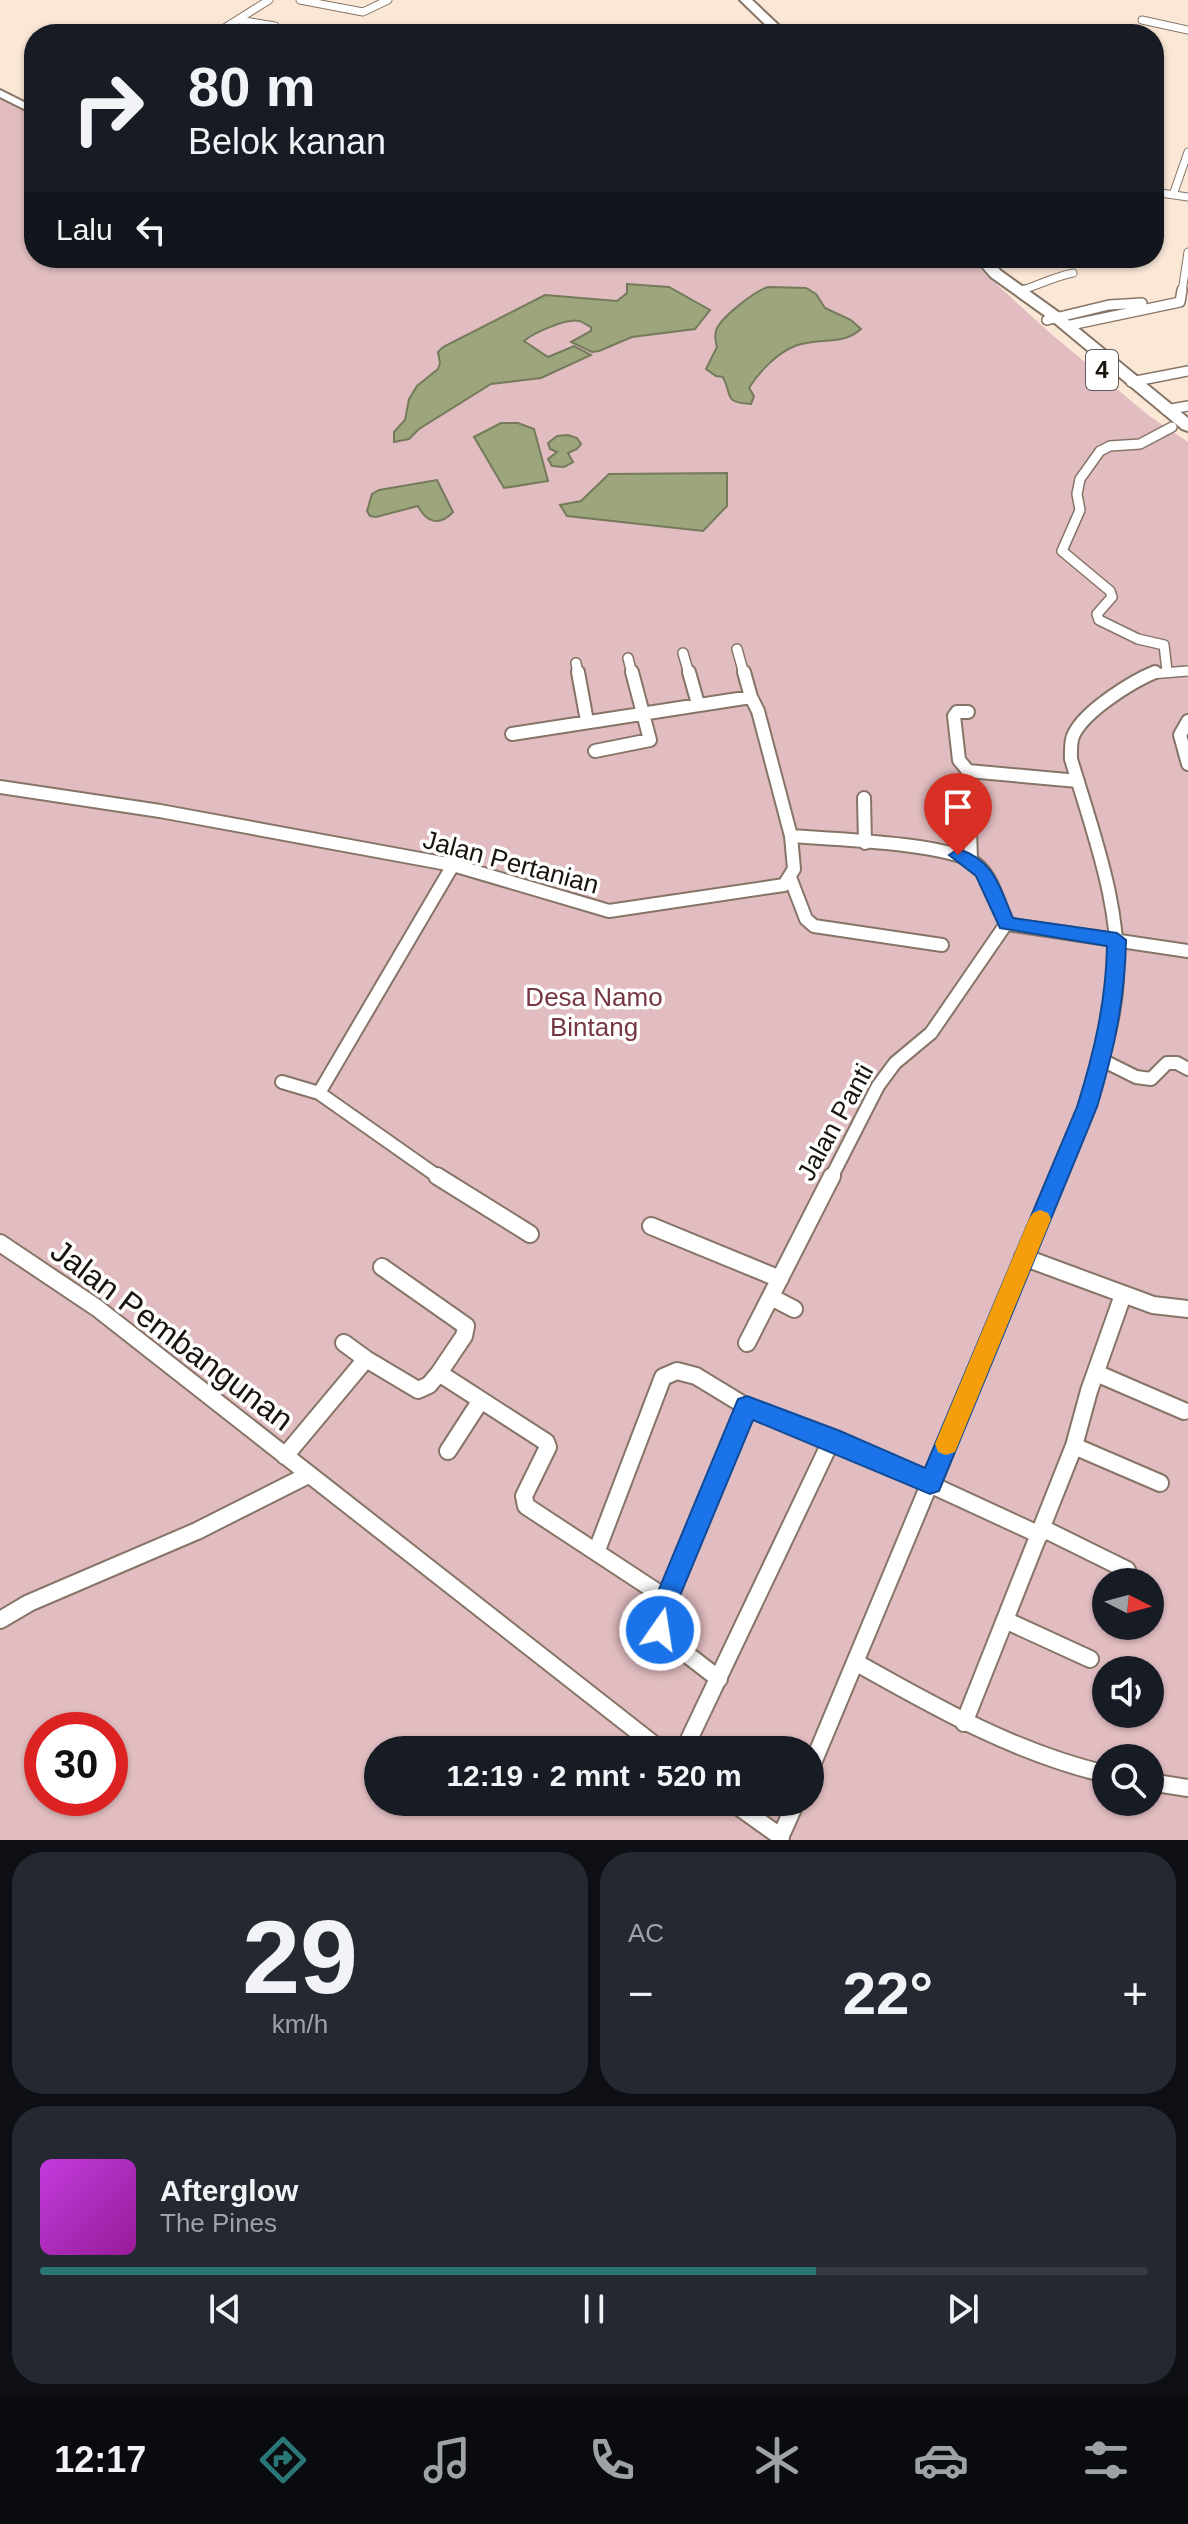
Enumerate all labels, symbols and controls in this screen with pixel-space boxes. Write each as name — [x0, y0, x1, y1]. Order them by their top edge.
text: 80 m — [188, 55, 316, 118]
icon: right — [56, 56, 160, 160]
text: Belok kanan — [188, 121, 386, 162]
icon: left — [129, 208, 173, 252]
text: Lalu — [56, 213, 113, 246]
road number: 4 — [1086, 350, 1118, 390]
pin — [924, 773, 992, 855]
icon: arrive — [936, 785, 980, 829]
street label: Jalan Pertanian — [420, 824, 602, 900]
park label: Desa Namo Bintang — [525, 982, 663, 1042]
street label: Jalan Panti — [791, 1058, 879, 1186]
street label: Jalan Pembangunan — [44, 1232, 300, 1438]
north arrow — [1092, 1568, 1164, 1640]
map controls — [1092, 1568, 1164, 1816]
position arrow — [618, 1588, 702, 1672]
button: sound — [1092, 1656, 1164, 1728]
speed limit sign: 30 — [24, 1712, 128, 1816]
button: search — [1092, 1744, 1164, 1816]
text: 12:19 · 2 mnt · 520 m — [446, 1759, 742, 1792]
text: 29 — [242, 1899, 358, 2015]
text: AC — [628, 1918, 664, 1948]
text: 22° — [843, 1960, 933, 2027]
text: − — [628, 1969, 654, 2018]
text: + — [1122, 1969, 1148, 2018]
text: km/h — [272, 2009, 328, 2039]
text: Afterglow — [160, 2174, 298, 2207]
text: The Pines — [160, 2208, 277, 2238]
icon: previous — [203, 2287, 247, 2331]
icon: pause — [572, 2287, 616, 2331]
icon: next — [941, 2287, 985, 2331]
icon: directions — [255, 2432, 311, 2488]
icon: music — [419, 2432, 475, 2488]
icon: phone — [584, 2432, 640, 2488]
icon: climate — [749, 2432, 805, 2488]
icon: car — [913, 2432, 969, 2488]
icon: filters — [1078, 2432, 1134, 2488]
text: 12:17 — [54, 2439, 146, 2480]

